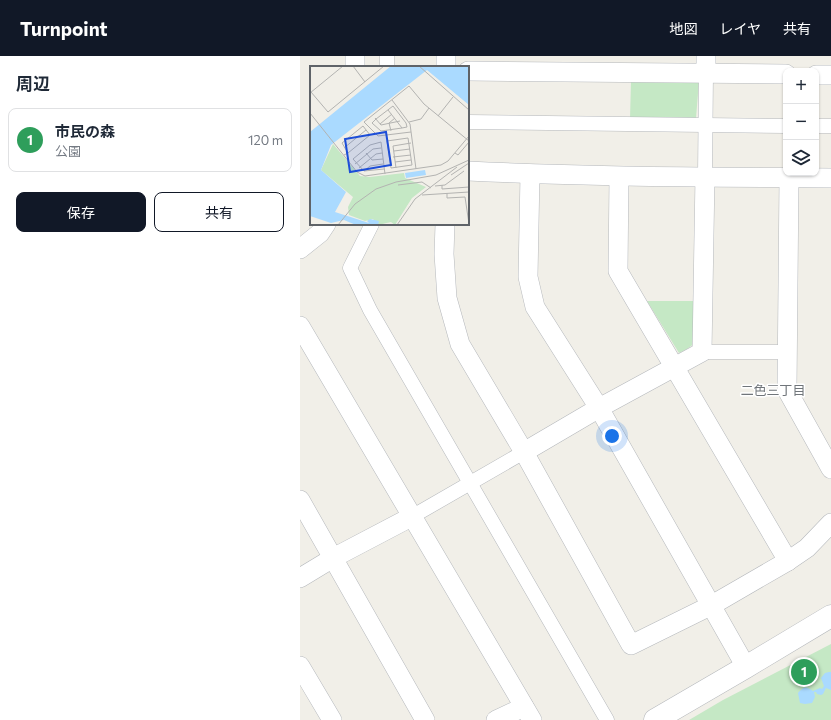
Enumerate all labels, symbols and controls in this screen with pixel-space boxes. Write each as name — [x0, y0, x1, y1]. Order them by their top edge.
text: Turnpoint — [20, 17, 108, 40]
text: 地図 — [669, 20, 697, 37]
text: レイヤ — [719, 20, 761, 37]
text: 共有 — [783, 20, 811, 37]
inset map — [310, 66, 469, 225]
map controls — [783, 68, 819, 176]
button: + — [783, 68, 819, 104]
text: 周辺 — [16, 73, 50, 94]
button: − — [783, 104, 819, 140]
text: 市民の森 — [55, 122, 115, 140]
text: 1 — [27, 132, 33, 148]
text: 120 m — [248, 132, 283, 148]
button: layers — [783, 140, 819, 176]
text: 公園 — [55, 143, 81, 159]
button: 保存 — [16, 192, 146, 232]
button: 共有 — [154, 192, 284, 232]
district label: 二色三丁目 — [740, 382, 806, 398]
your location — [602, 426, 622, 446]
pin: 1 — [791, 657, 817, 687]

